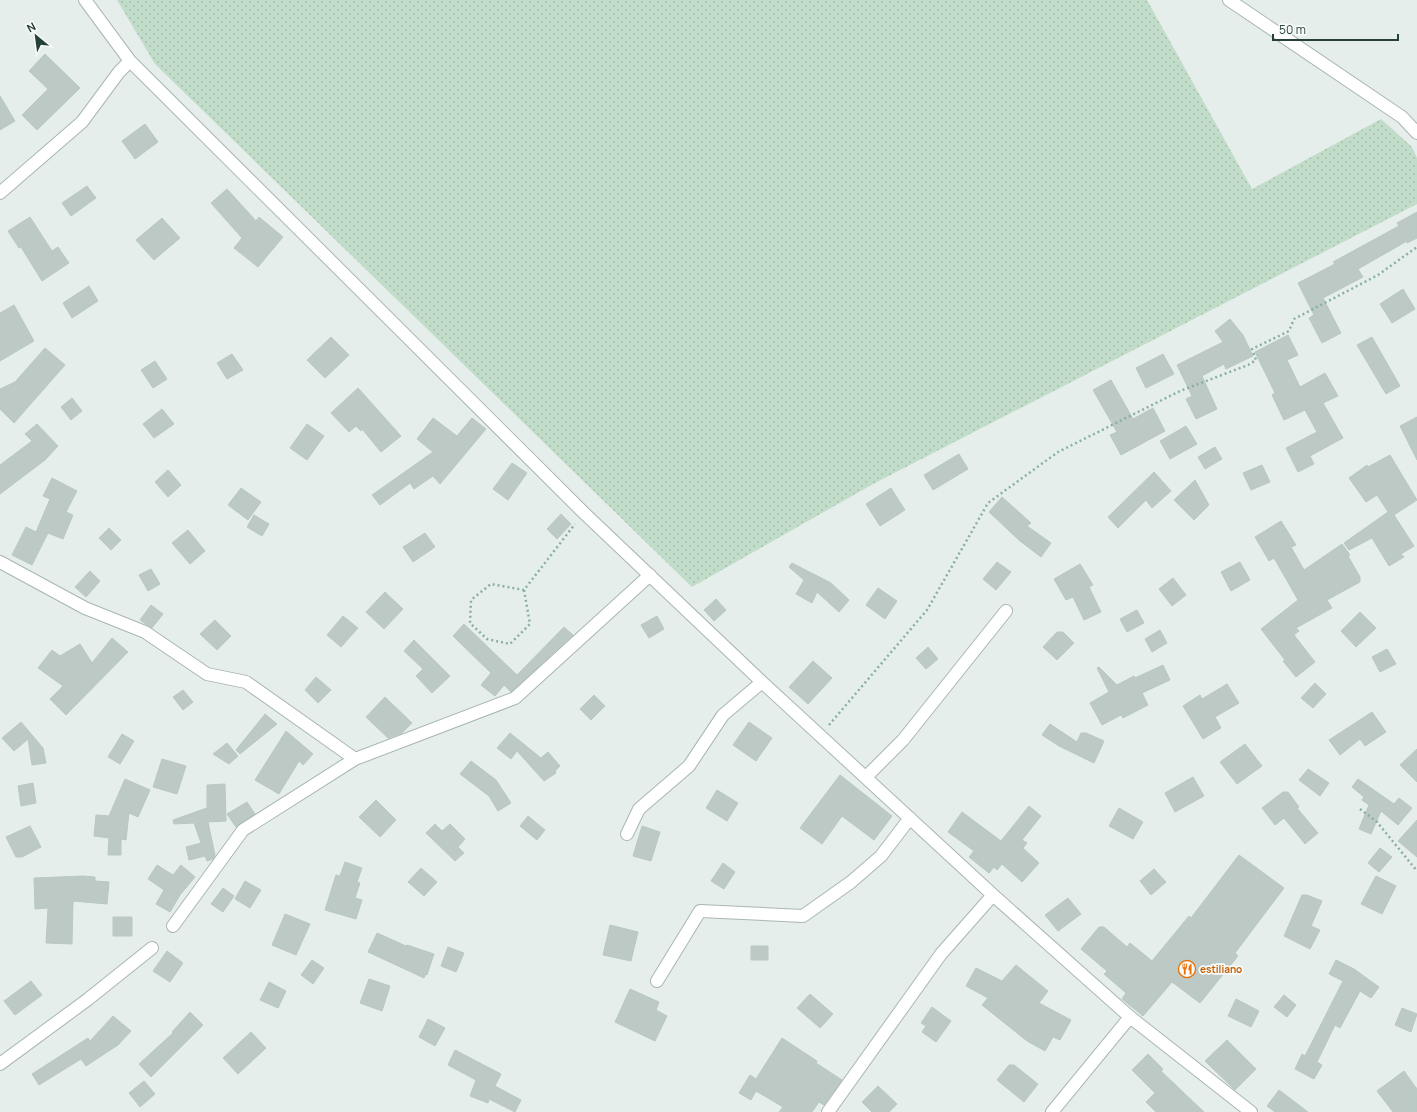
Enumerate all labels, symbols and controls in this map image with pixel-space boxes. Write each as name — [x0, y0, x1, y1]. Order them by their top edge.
north arrow — [16, 16, 56, 56]
scale bar — [1273, 16, 1398, 42]
text: N — [24, 18, 38, 35]
text: 50 m — [1279, 21, 1306, 38]
restaurant icon: estiliano — [1177, 959, 1197, 979]
place label: estiliano — [1200, 962, 1242, 976]

